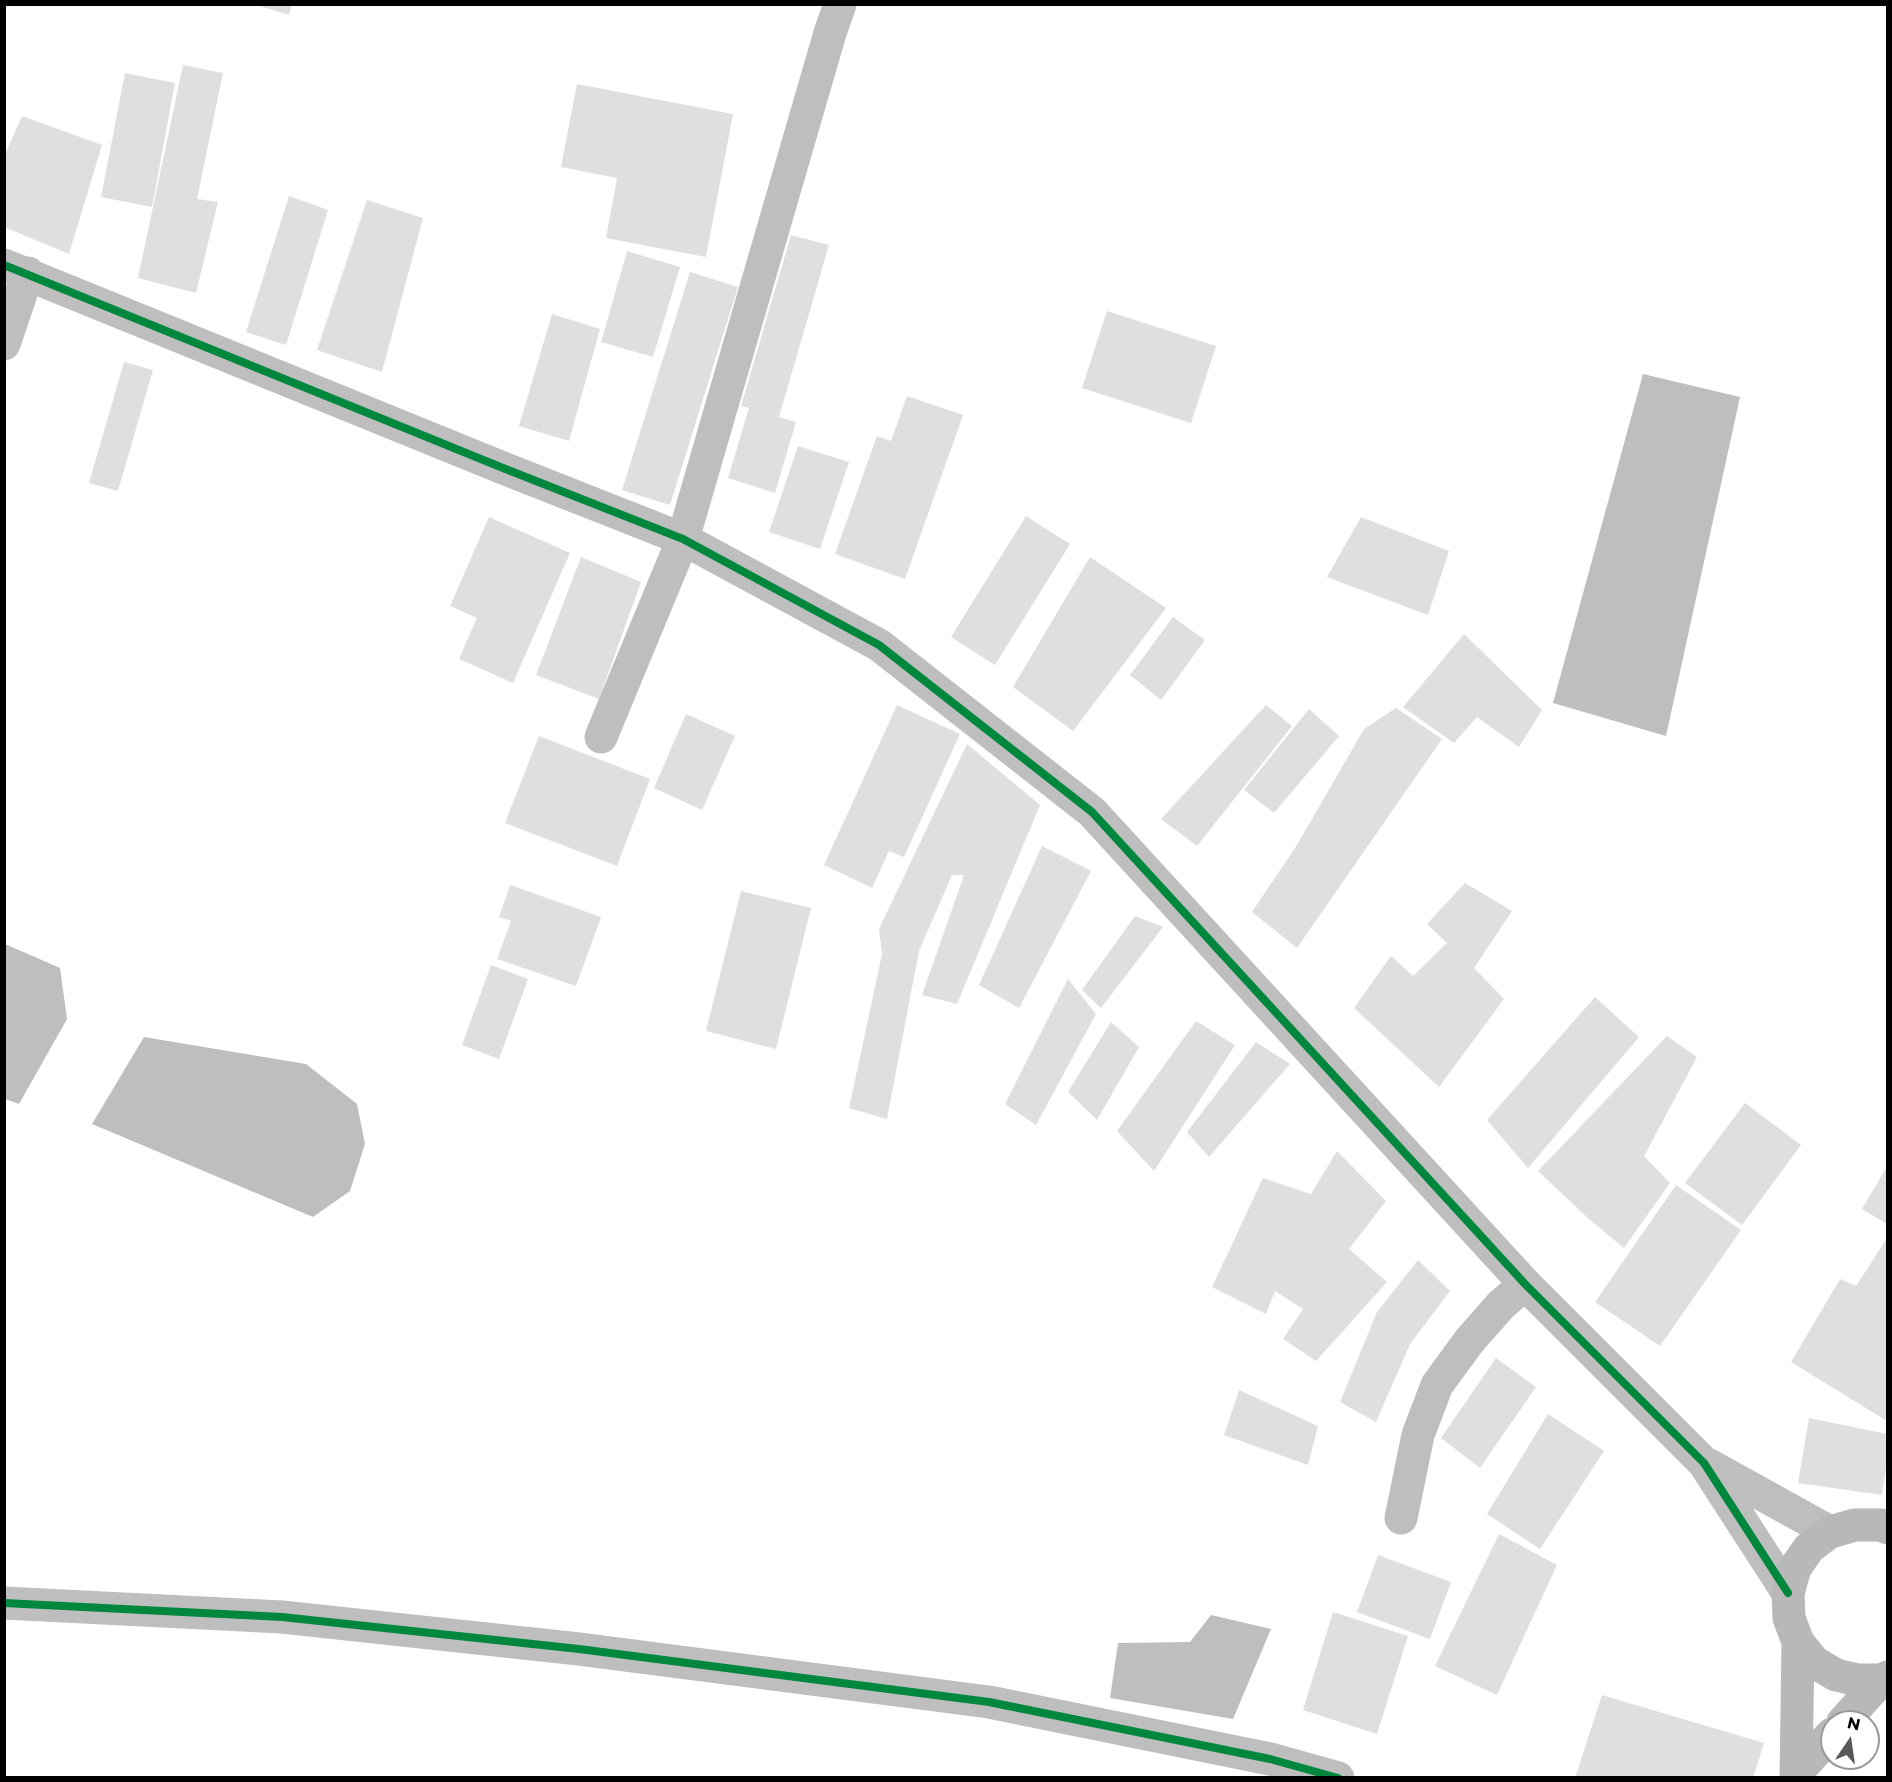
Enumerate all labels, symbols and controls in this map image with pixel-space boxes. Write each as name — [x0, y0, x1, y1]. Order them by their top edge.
north arrow — [1820, 1710, 1880, 1770]
text: N — [1845, 1713, 1862, 1735]

